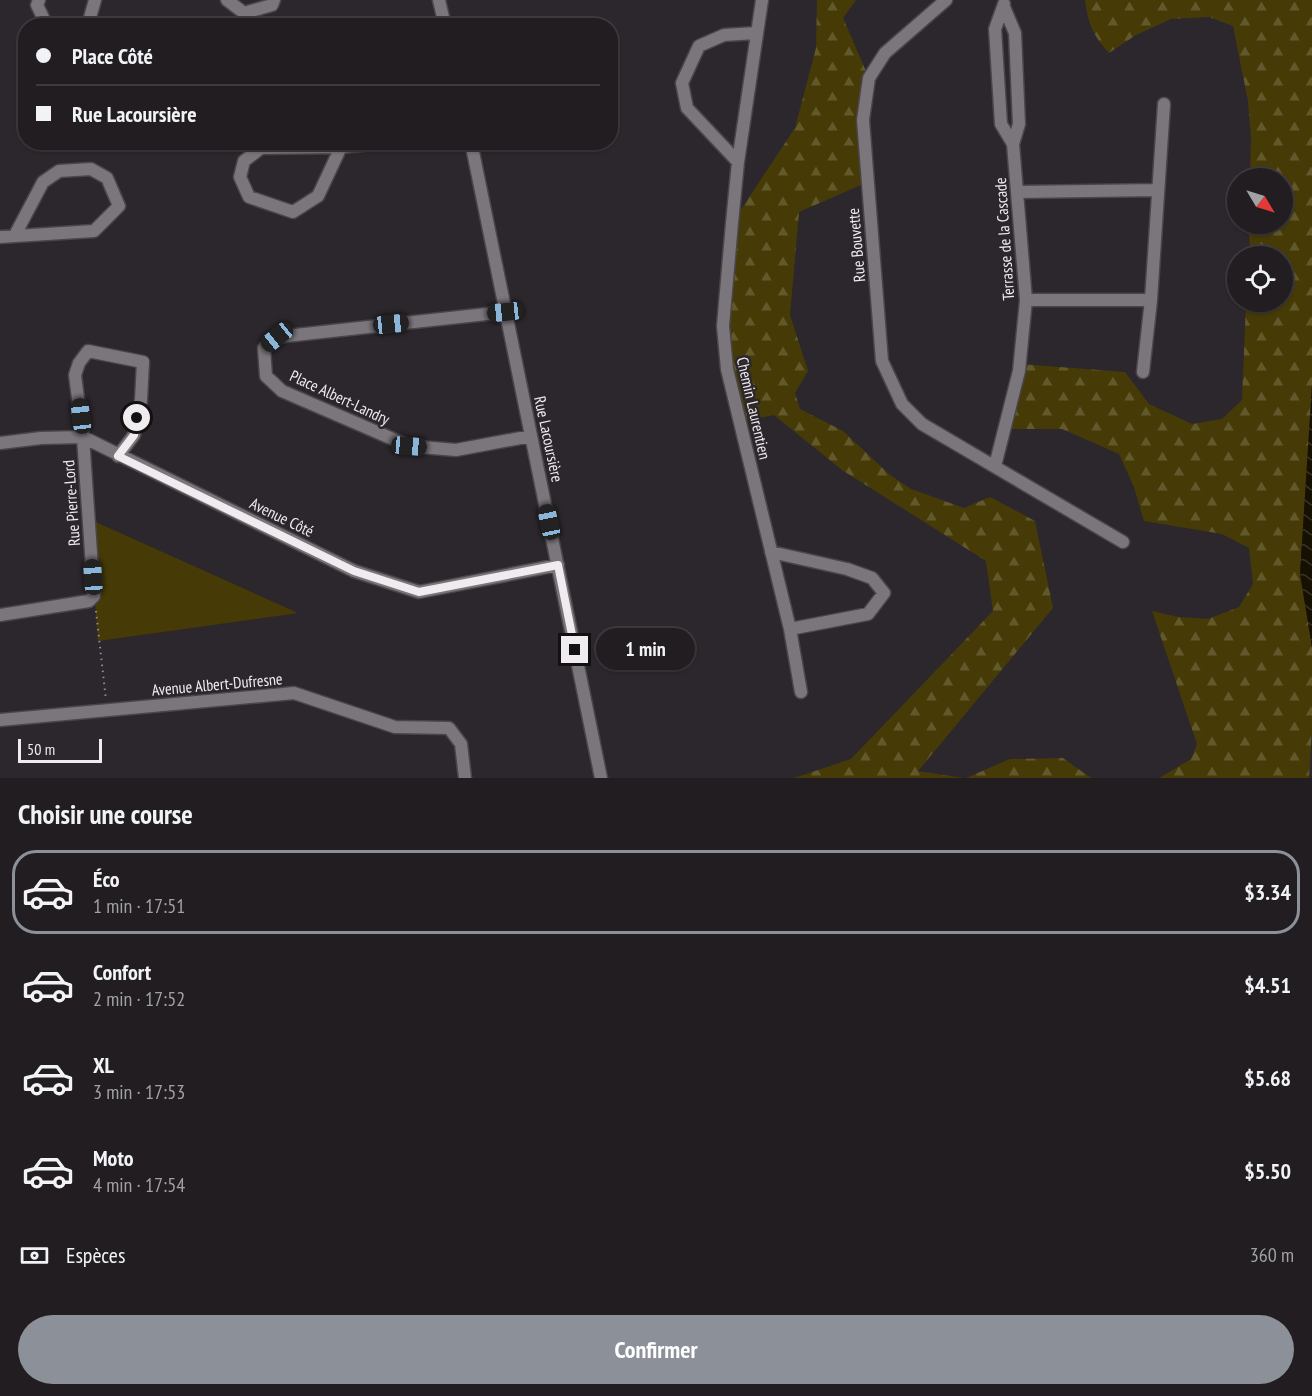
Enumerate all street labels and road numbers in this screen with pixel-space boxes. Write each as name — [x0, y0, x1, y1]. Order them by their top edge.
street label: Terrasse de la Cascade — [990, 177, 1018, 301]
street label: Rue Bouvette — [843, 207, 869, 283]
street label: Chemin Laurentien — [732, 355, 776, 461]
street label: Place Albert-Landry — [287, 365, 393, 429]
street label: Rue Lacoursière — [530, 394, 568, 484]
street label: Rue Pierre-Lord — [58, 459, 84, 547]
street label: Avenue Côté — [247, 493, 317, 541]
street label: Avenue Albert-Dufresne — [151, 668, 283, 700]

